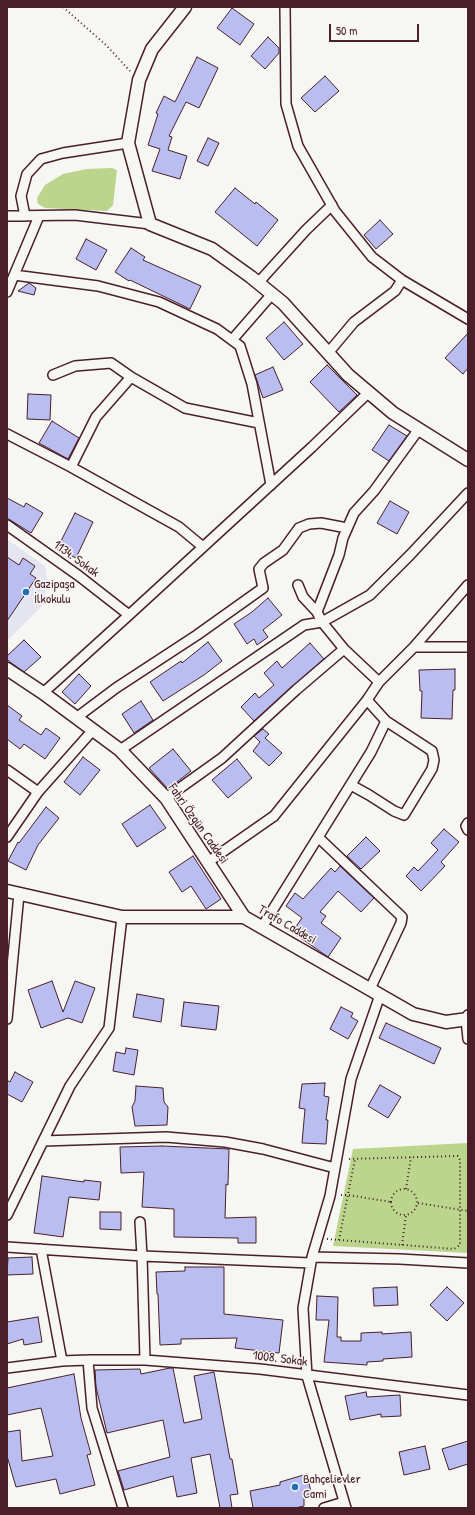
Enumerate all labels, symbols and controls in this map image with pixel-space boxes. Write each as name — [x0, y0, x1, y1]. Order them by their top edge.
scale bar — [331, 16, 421, 42]
text: 50 m — [336, 22, 357, 39]
street label: 1134. Sokak — [50, 537, 102, 581]
place label: Gazipaşa İlkokulu — [34, 577, 75, 608]
marker: Gazipaşa İlkokulu — [21, 587, 31, 597]
street label: Fahri Özgün Caddesi — [165, 781, 231, 867]
street label: Trafo Caddesi — [255, 902, 319, 948]
street label: 1008. Sokak — [252, 1348, 308, 1370]
place label: Bahçelievler Cami — [303, 1472, 361, 1503]
marker: Bahçelievler Cami — [290, 1482, 300, 1492]

